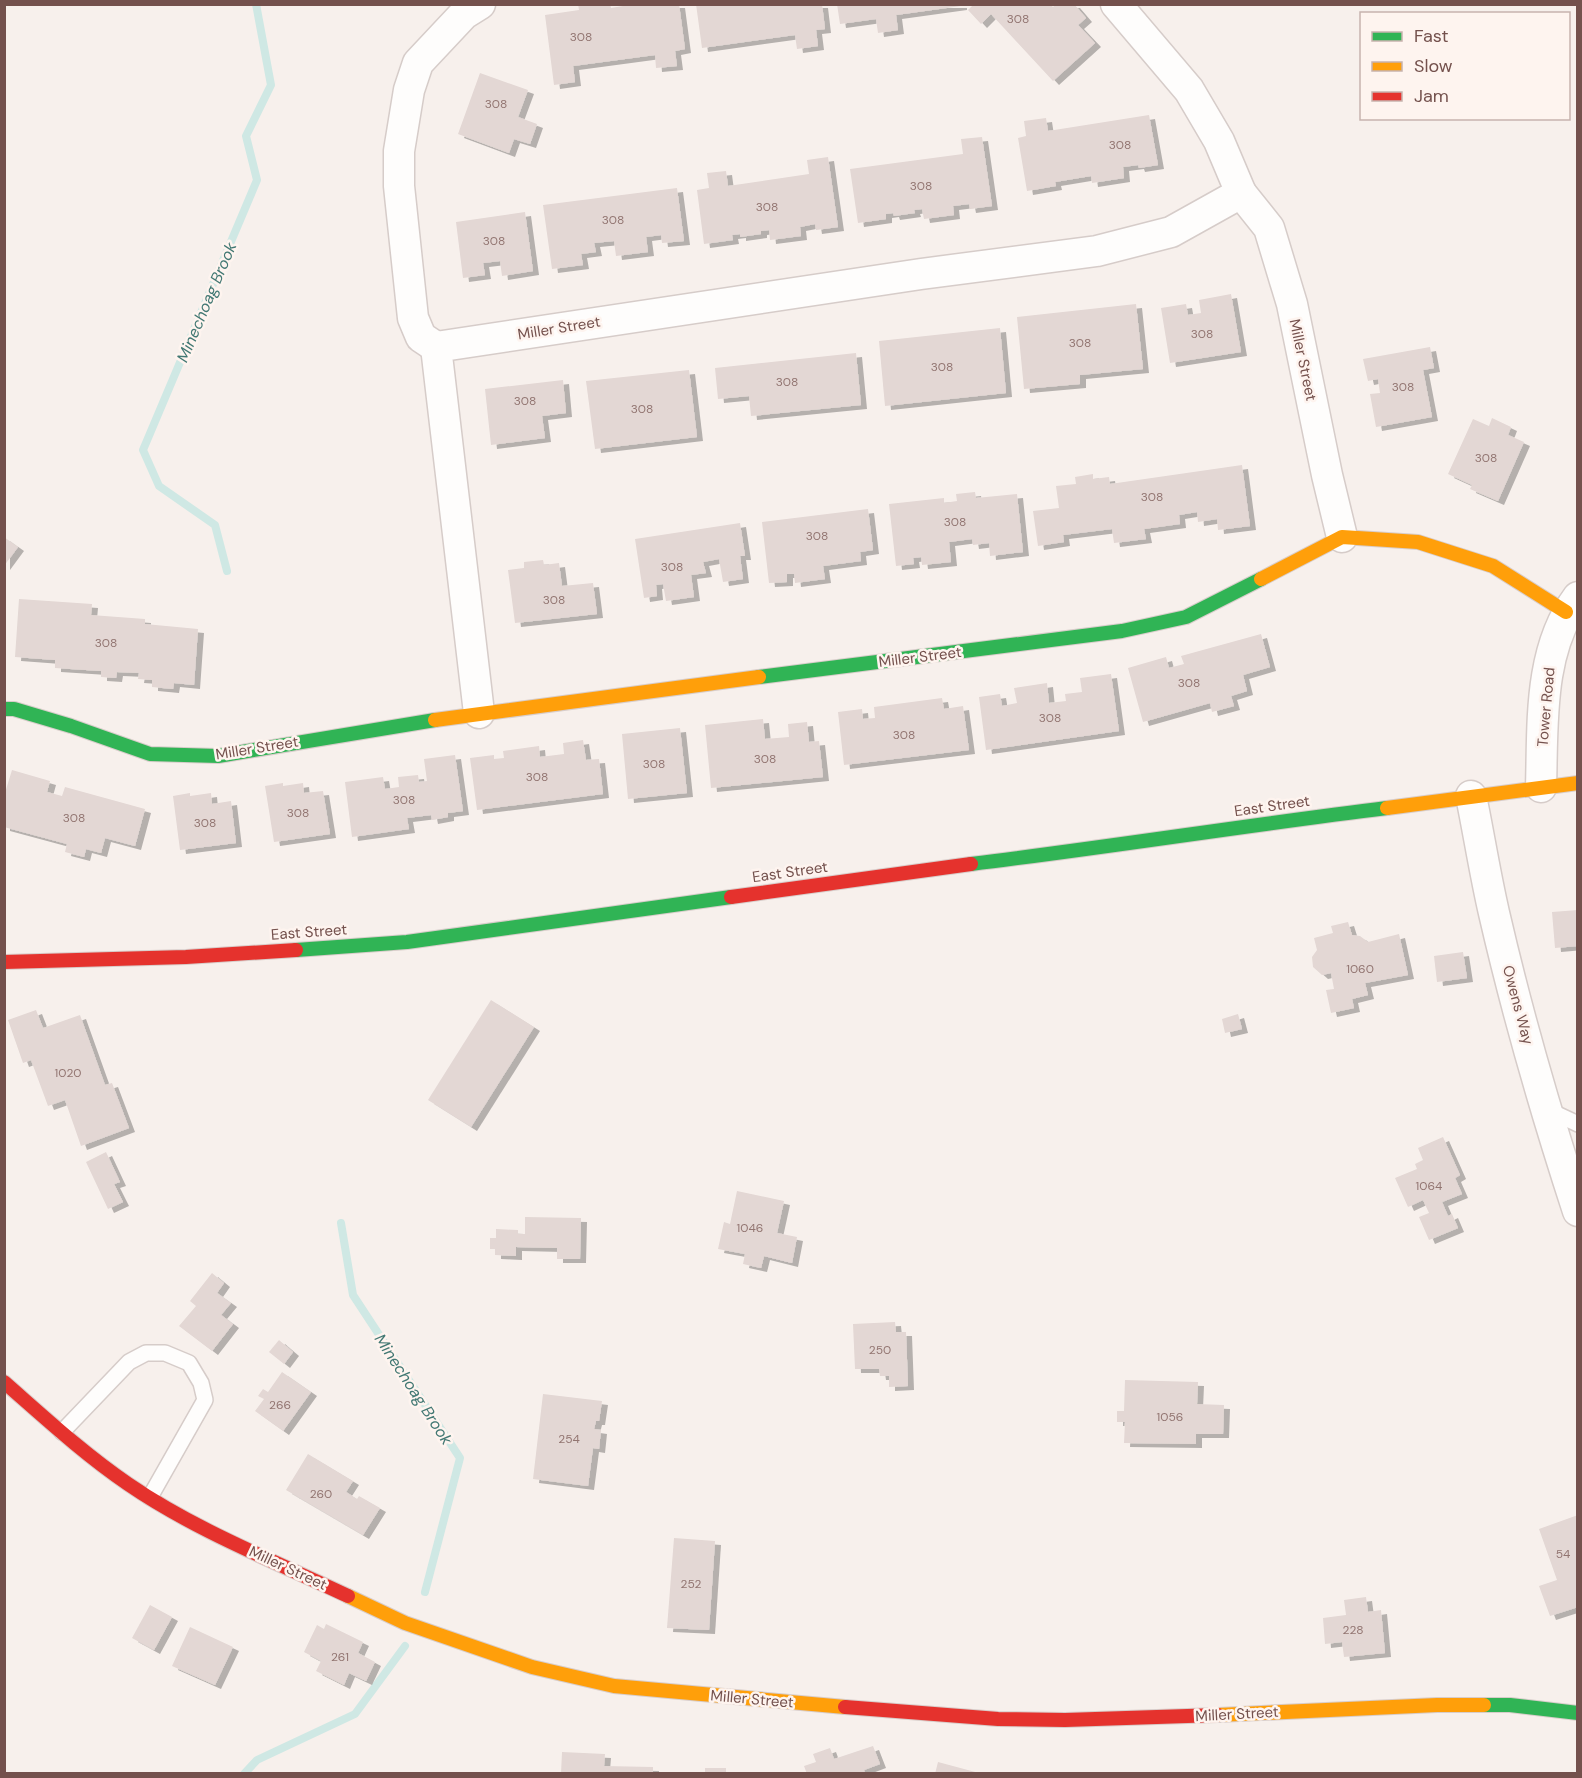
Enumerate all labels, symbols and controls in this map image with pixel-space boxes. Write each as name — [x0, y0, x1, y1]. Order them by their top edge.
house number: 308 — [1007, 11, 1029, 27]
legend — [1360, 12, 1570, 120]
text: Fast — [1414, 24, 1449, 48]
house number: 308 — [570, 29, 592, 45]
text: Slow — [1414, 54, 1453, 78]
text: Jam — [1414, 84, 1449, 108]
house number: 308 — [485, 96, 507, 112]
house number: 308 — [1109, 137, 1131, 153]
house number: 308 — [910, 178, 932, 194]
house number: 308 — [756, 199, 778, 215]
house number: 308 — [602, 212, 624, 228]
house number: 308 — [483, 233, 505, 249]
water label: Minechoag Brook — [172, 238, 242, 365]
street label: Miller Street — [516, 312, 602, 344]
street label: Miller Street — [1285, 317, 1321, 403]
house number: 308 — [1191, 326, 1213, 342]
house number: 308 — [1069, 335, 1091, 351]
house number: 308 — [931, 359, 953, 375]
house number: 308 — [776, 374, 798, 390]
house number: 308 — [1392, 379, 1414, 395]
house number: 308 — [514, 393, 536, 409]
house number: 308 — [631, 401, 653, 417]
house number: 308 — [1475, 450, 1497, 466]
house number: 308 — [1141, 489, 1163, 505]
house number: 308 — [944, 514, 966, 530]
house number: 308 — [806, 528, 828, 544]
house number: 308 — [661, 559, 683, 575]
house number: 308 — [543, 592, 565, 608]
house number: 308 — [95, 635, 117, 651]
street label: Miller Street — [877, 642, 963, 672]
street label: Tower Road — [1533, 666, 1559, 748]
house number: 308 — [1178, 675, 1200, 691]
house number: 308 — [1039, 710, 1061, 726]
house number: 308 — [893, 727, 915, 743]
street label: Miller Street — [214, 732, 300, 764]
house number: 308 — [754, 751, 776, 767]
house number: 308 — [643, 756, 665, 772]
house number: 308 — [526, 769, 548, 785]
street label: East Street — [1233, 791, 1311, 821]
house number: 308 — [393, 792, 415, 808]
house number: 308 — [287, 805, 309, 821]
house number: 308 — [63, 810, 85, 826]
house number: 308 — [194, 815, 216, 831]
street label: East Street — [751, 857, 829, 887]
street label: East Street — [270, 919, 348, 945]
house number: 1060 — [1346, 961, 1374, 977]
street label: Owens Way — [1498, 963, 1538, 1048]
house number: 1020 — [55, 1065, 81, 1081]
house number: 1064 — [1416, 1178, 1442, 1194]
house number: 1046 — [737, 1220, 763, 1236]
water label: Minechoag Brook — [370, 1330, 458, 1449]
house number: 250 — [869, 1342, 891, 1358]
house number: 266 — [269, 1397, 291, 1413]
house number: 1056 — [1157, 1409, 1183, 1425]
house number: 254 — [558, 1431, 580, 1447]
house number: 260 — [310, 1486, 332, 1502]
street label: Miller Street — [246, 1541, 330, 1595]
house number: 54 — [1556, 1546, 1570, 1562]
house number: 252 — [681, 1576, 702, 1592]
house number: 228 — [1343, 1622, 1363, 1638]
house number: 261 — [331, 1649, 349, 1665]
street label: Miller Street — [710, 1685, 795, 1713]
street label: Miller Street — [1195, 1702, 1279, 1726]

